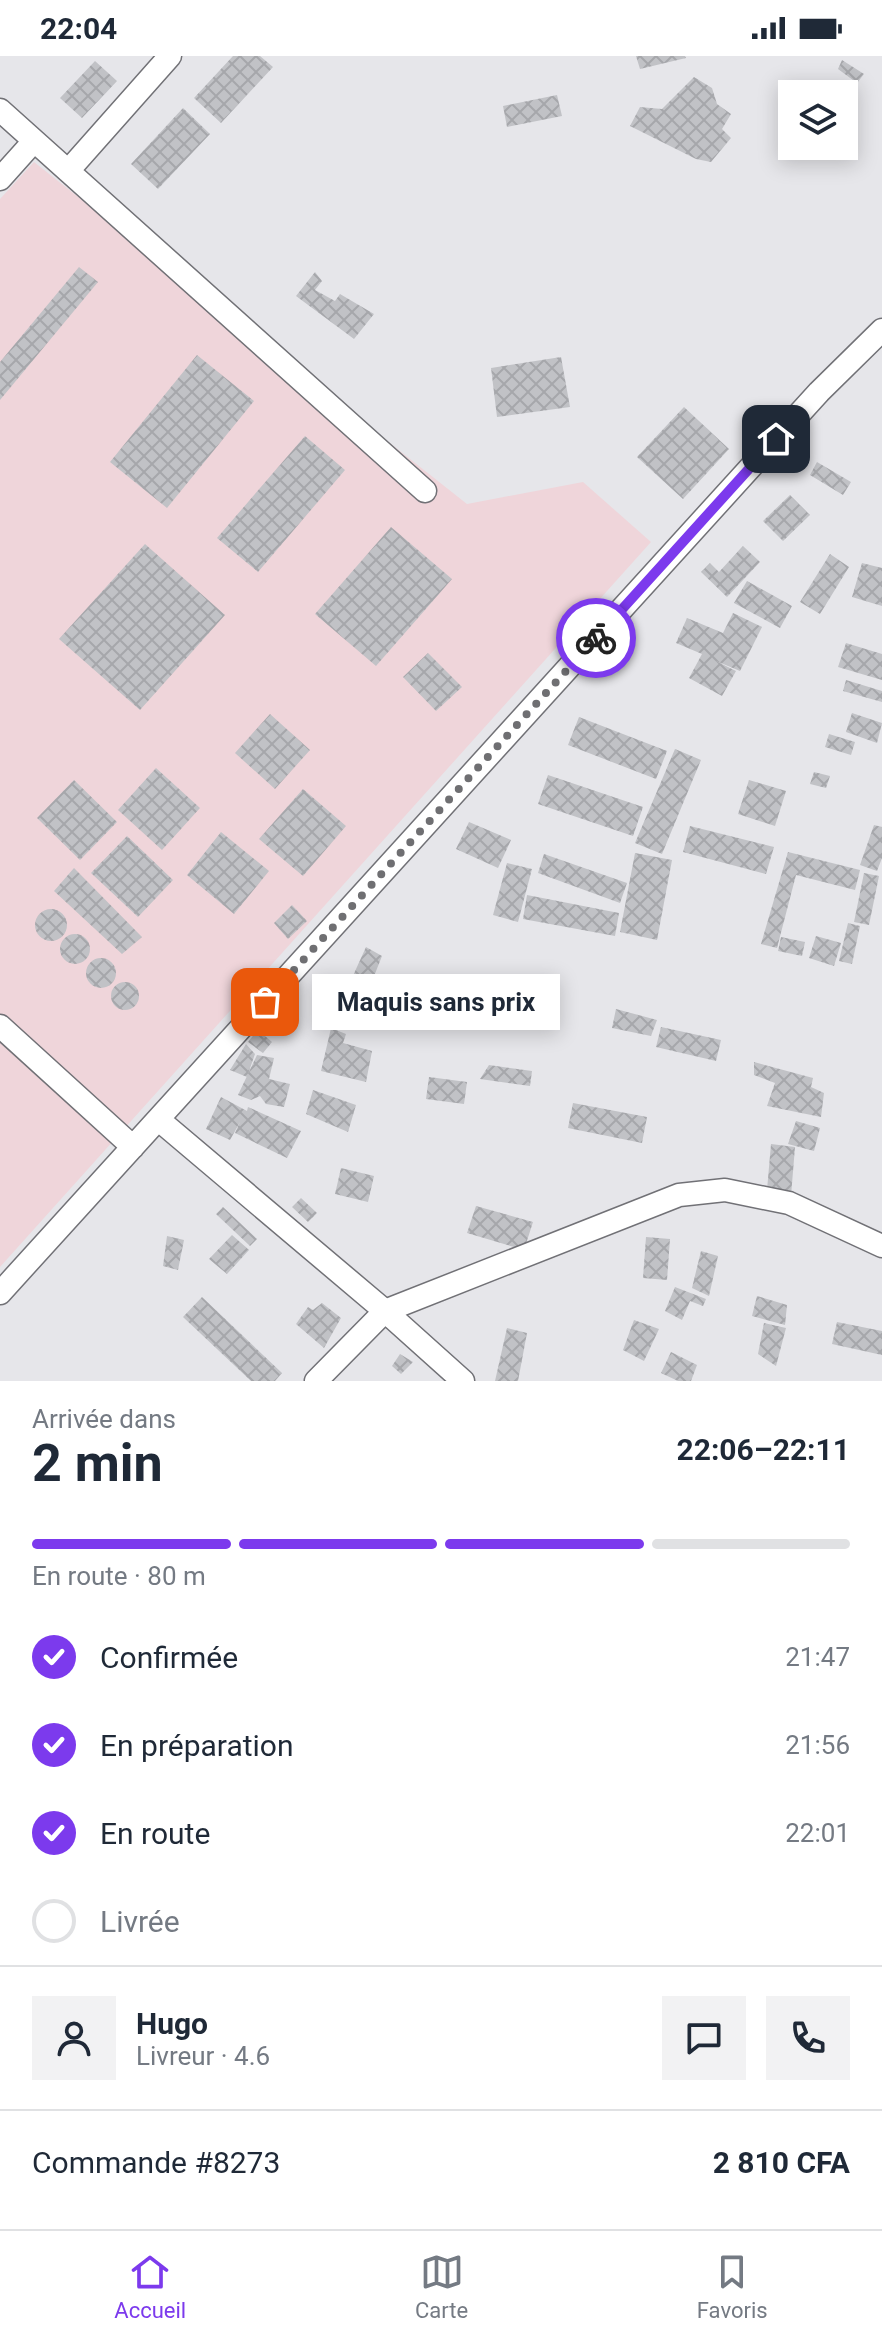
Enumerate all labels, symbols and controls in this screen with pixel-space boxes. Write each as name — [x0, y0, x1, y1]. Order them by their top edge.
text: 22:04 — [40, 11, 117, 46]
map controls — [778, 80, 858, 160]
button: layers — [778, 80, 858, 160]
pin — [742, 405, 810, 473]
icon: home — [754, 417, 798, 461]
courier — [556, 598, 636, 678]
icon: bike — [574, 616, 618, 660]
pin — [231, 968, 299, 1036]
callout: Maquis sans prix — [313, 974, 561, 1030]
icon: bag — [243, 980, 287, 1024]
text: Maquis sans prix — [337, 987, 535, 1017]
text: Arrivée dans — [32, 1404, 176, 1434]
text: 22:06–22:11 — [676, 1432, 850, 1467]
text: 2 min — [32, 1433, 163, 1494]
text: En route · 80 m — [32, 1561, 206, 1591]
icon: check — [32, 1635, 76, 1679]
text: Confirmée — [100, 1640, 238, 1675]
text: 21:47 — [785, 1642, 850, 1672]
icon: check — [32, 1723, 76, 1767]
text: En préparation — [100, 1728, 294, 1763]
text: 21:56 — [785, 1730, 850, 1760]
icon: check — [32, 1811, 76, 1855]
text: En route — [100, 1816, 210, 1851]
text: 22:01 — [785, 1818, 850, 1848]
text: Livrée — [100, 1904, 180, 1939]
button: person — [32, 1996, 116, 2080]
button: chat — [662, 1996, 746, 2080]
button: phone — [766, 1996, 850, 2080]
text: Hugo — [136, 2006, 208, 2041]
text: Livreur · 4.6 — [136, 2041, 270, 2071]
text: Commande #8273 — [32, 2145, 280, 2180]
text: 2 810 CFA — [713, 2145, 850, 2180]
tab: Accueil — [114, 2250, 186, 2323]
tab: Carte — [415, 2250, 468, 2323]
tab: Favoris — [697, 2250, 768, 2323]

